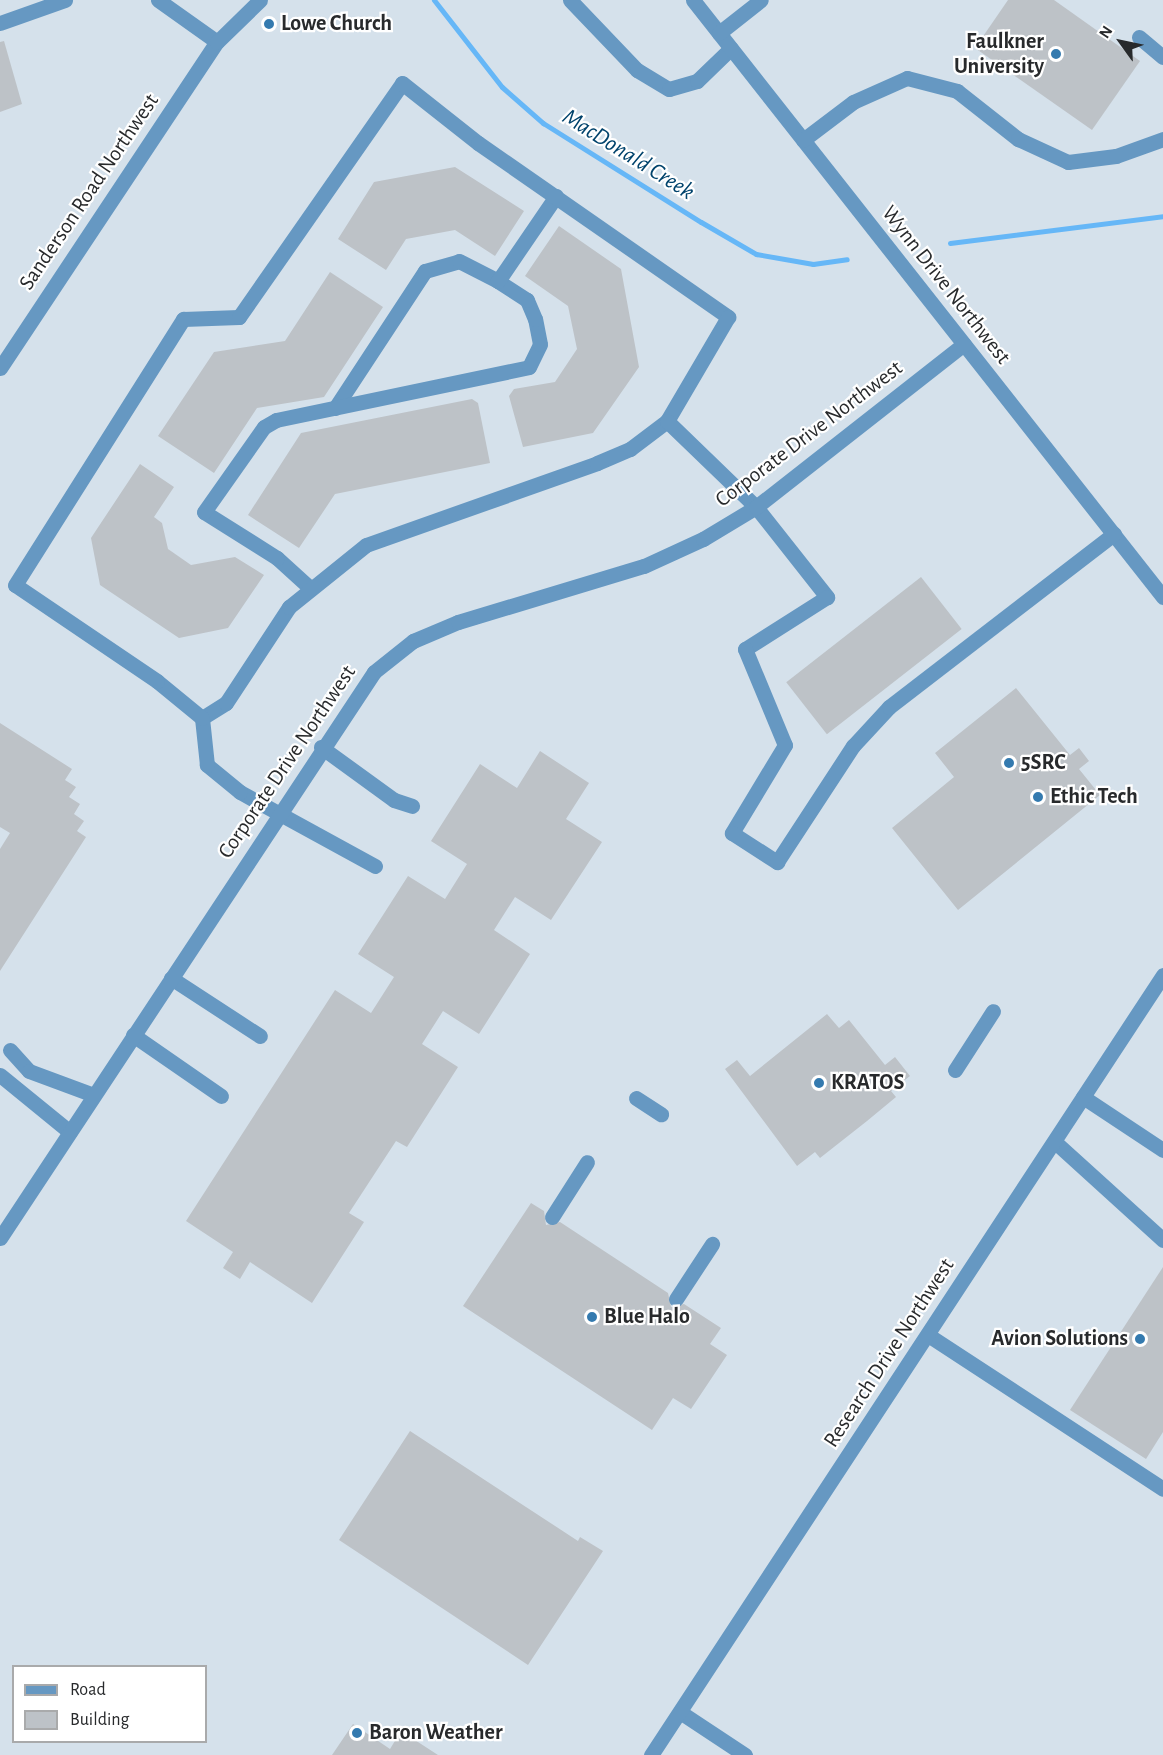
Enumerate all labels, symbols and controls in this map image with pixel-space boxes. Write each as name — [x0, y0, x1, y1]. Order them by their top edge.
place label: Lowe Church — [281, 11, 392, 37]
north arrow — [1091, 12, 1151, 72]
marker: Lowe Church — [262, 17, 276, 31]
text: N — [1096, 23, 1116, 41]
place label: Faulkner University — [954, 28, 1044, 80]
marker: Faulkner University — [1049, 47, 1063, 61]
street label: Sanderson Road Northwest — [13, 89, 165, 295]
water label: MacDonald Creek — [557, 103, 699, 207]
street label: Wynn Drive Northwest — [876, 200, 1016, 370]
street label: Corporate Drive Northwest — [710, 355, 908, 513]
street label: Corporate Drive Northwest — [212, 660, 362, 864]
place label: 5SRC — [1021, 750, 1066, 776]
marker: 5SRC — [1002, 756, 1016, 770]
place label: Ethic Tech — [1050, 784, 1138, 810]
marker: Ethic Tech — [1031, 790, 1045, 804]
place label: KRATOS — [831, 1070, 904, 1096]
marker: KRATOS — [812, 1076, 826, 1090]
street label: Research Drive Northwest — [818, 1254, 960, 1452]
place label: Blue Halo — [604, 1304, 690, 1330]
marker: Blue Halo — [585, 1310, 599, 1324]
place label: Avion Solutions — [991, 1326, 1128, 1352]
marker: Avion Solutions — [1133, 1332, 1147, 1346]
legend — [12, 1665, 207, 1743]
text: Road — [70, 1681, 106, 1699]
text: Building — [70, 1711, 129, 1729]
place label: Baron Weather — [369, 1720, 503, 1746]
marker: Baron Weather — [350, 1726, 364, 1740]

